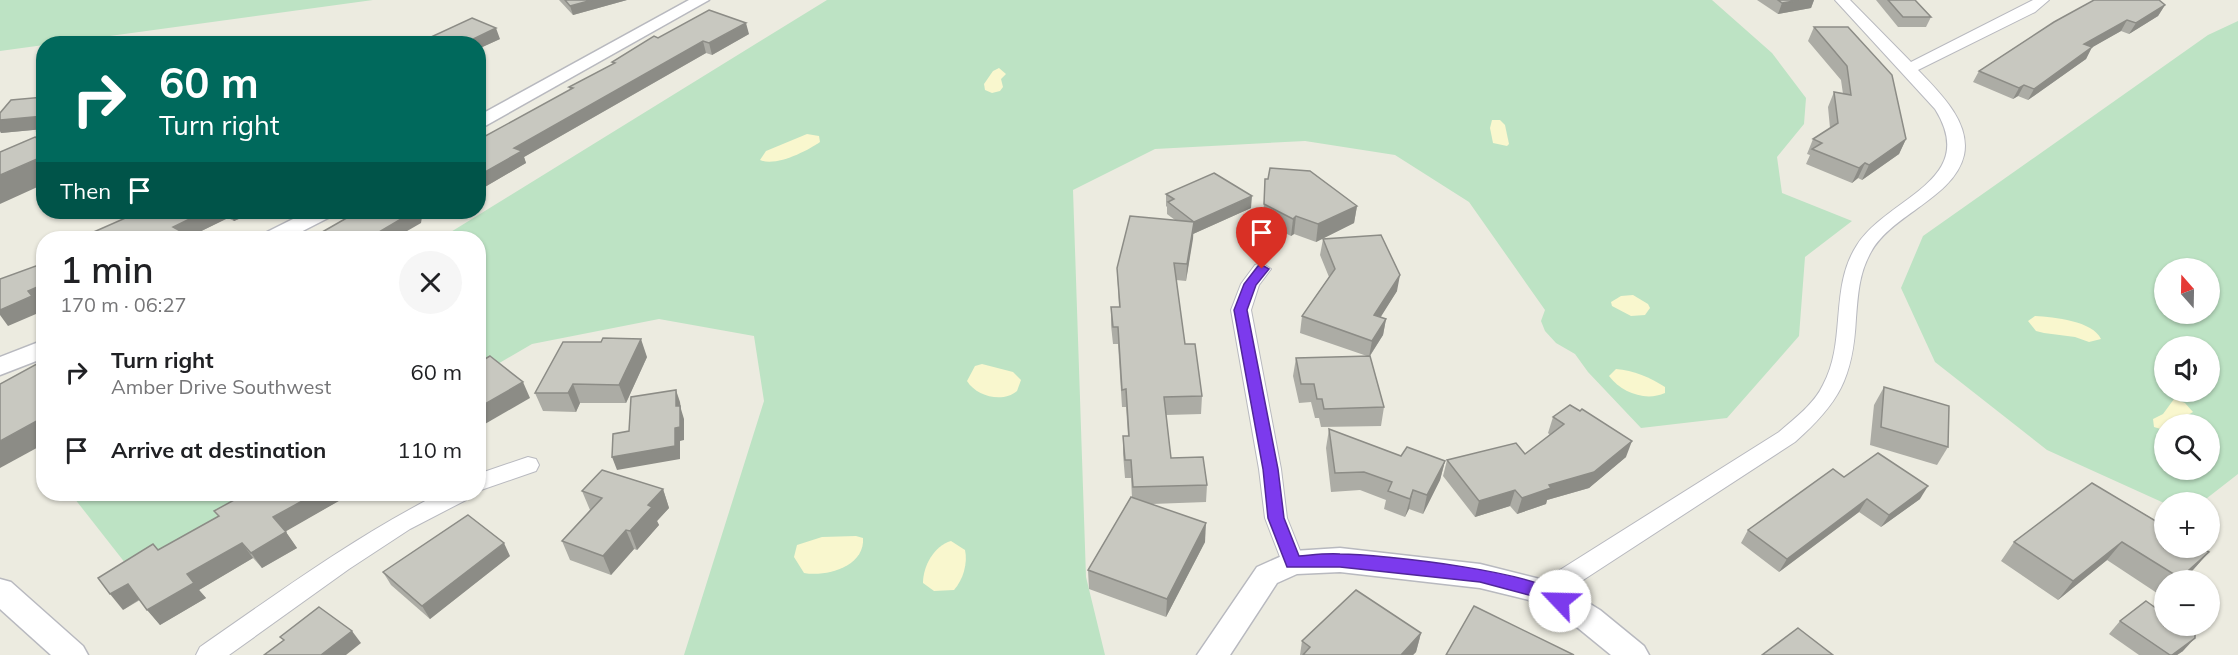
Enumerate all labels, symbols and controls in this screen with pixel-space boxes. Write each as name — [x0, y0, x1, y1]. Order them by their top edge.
text: 60 m — [159, 56, 259, 109]
icon: right — [60, 60, 138, 138]
text: Turn right — [159, 108, 279, 142]
icon: arrive — [123, 174, 156, 207]
text: Then — [60, 177, 111, 205]
pin — [1236, 207, 1287, 269]
icon: arrive — [1245, 216, 1278, 249]
text: 1 min — [60, 247, 154, 292]
button: close — [399, 251, 462, 314]
north arrow — [2154, 258, 2220, 324]
map controls — [2154, 258, 2220, 636]
text: 170 m · 06:27 — [60, 292, 186, 317]
button: sound — [2154, 336, 2220, 402]
text: Turn right — [111, 346, 214, 374]
icon: right — [60, 356, 93, 389]
text: 60 m — [411, 358, 462, 386]
text: Amber Drive Southwest — [111, 374, 331, 399]
button: search — [2154, 414, 2220, 480]
icon: arrive — [60, 434, 93, 467]
text: Arrive at destination — [111, 436, 326, 464]
text: 110 m — [397, 436, 462, 464]
button: + — [2154, 492, 2220, 558]
position arrow — [1528, 569, 1592, 633]
button: − — [2154, 570, 2220, 636]

